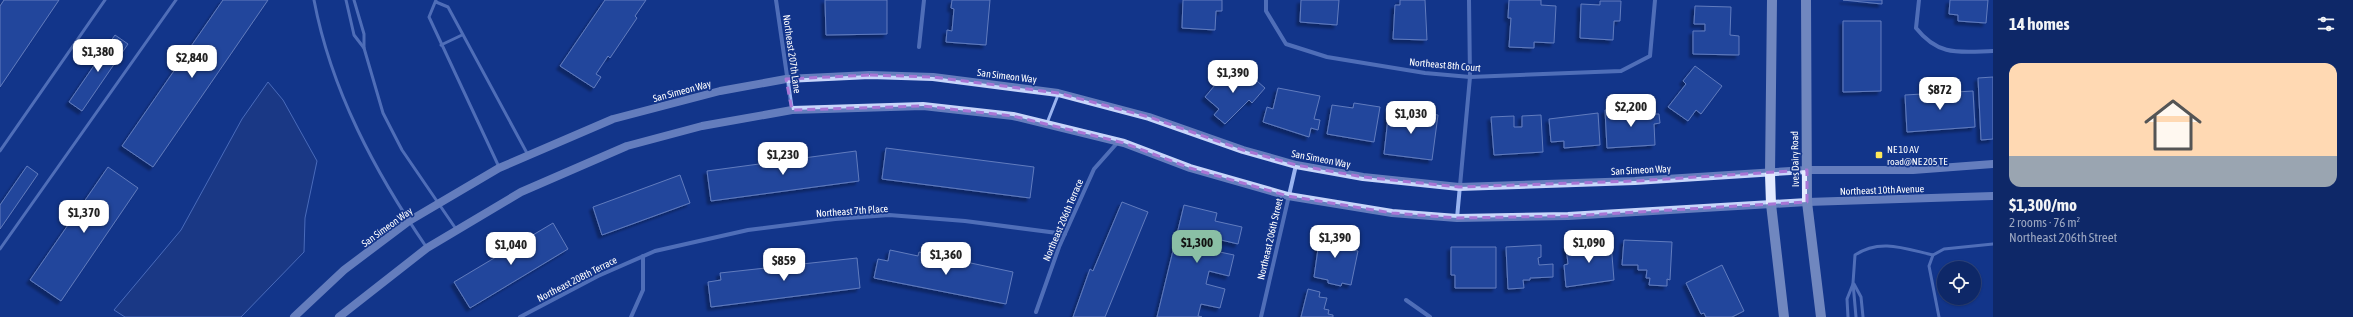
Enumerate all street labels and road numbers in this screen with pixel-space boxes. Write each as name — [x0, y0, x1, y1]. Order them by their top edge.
street label: Northeast 207th Lane — [781, 14, 803, 94]
street label: Northeast 8th Court — [1409, 56, 1481, 74]
street label: San Simeon Way — [977, 67, 1037, 85]
street label: San Simeon Way — [652, 78, 712, 104]
street label: Ives Dairy Road — [1789, 131, 1801, 187]
street label: San Simeon Way — [1291, 148, 1351, 170]
street label: San Simeon Way — [1611, 163, 1671, 177]
street label: Northeast 206th Terrace — [1041, 177, 1085, 263]
street label: Northeast 10th Avenue — [1840, 183, 1925, 197]
street label: Northeast 206th Street — [1255, 197, 1285, 281]
street label: Northeast 7th Place — [816, 203, 889, 219]
street label: San Simeon Way — [360, 205, 414, 249]
street label: Northeast 208th Terrace — [535, 254, 619, 304]

